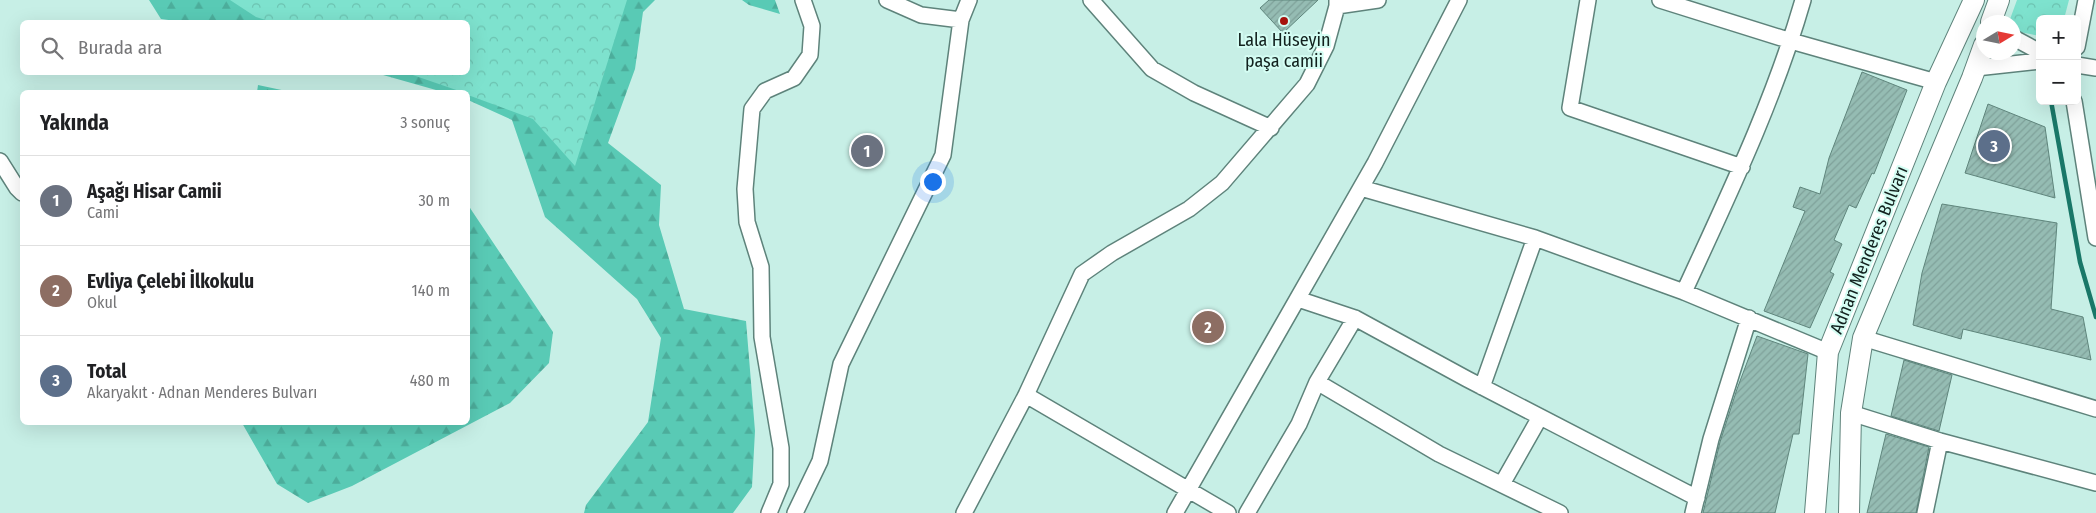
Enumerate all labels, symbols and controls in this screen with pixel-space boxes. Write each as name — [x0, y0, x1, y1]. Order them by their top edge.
marker: Lala Hüseyin paşa camii — [1278, 15, 1290, 27]
north arrow — [1976, 15, 2021, 60]
map controls — [2036, 15, 2081, 105]
button: + — [2036, 15, 2081, 60]
search box — [20, 20, 470, 75]
place label: Lala Hüseyin paşa camii — [1237, 29, 1331, 72]
icon: search — [38, 34, 66, 62]
text: Burada ara — [78, 36, 162, 59]
button: − — [2036, 60, 2081, 105]
text: Yakında — [40, 110, 109, 136]
text: 3 sonuç — [400, 113, 450, 132]
pin: 3 — [1978, 127, 2010, 165]
pin: 1 — [851, 132, 883, 170]
street label: Adnan Menderes Bulvarı — [1825, 163, 1913, 337]
your location — [920, 169, 946, 195]
text: Aşağı Hisar Camii — [87, 180, 222, 203]
text: 1 — [53, 191, 59, 210]
text: 30 m — [418, 191, 450, 210]
text: Cami — [87, 203, 119, 222]
text: Evliya Çelebi İlkokulu — [87, 270, 254, 293]
text: 2 — [52, 281, 60, 300]
text: 140 m — [412, 281, 450, 300]
text: Okul — [87, 293, 117, 312]
pin: 2 — [1192, 308, 1224, 346]
text: Total — [87, 360, 126, 383]
text: 3 — [52, 371, 60, 390]
text: 480 m — [410, 371, 450, 390]
text: Akaryakıt · Adnan Menderes Bulvarı — [87, 383, 317, 402]

